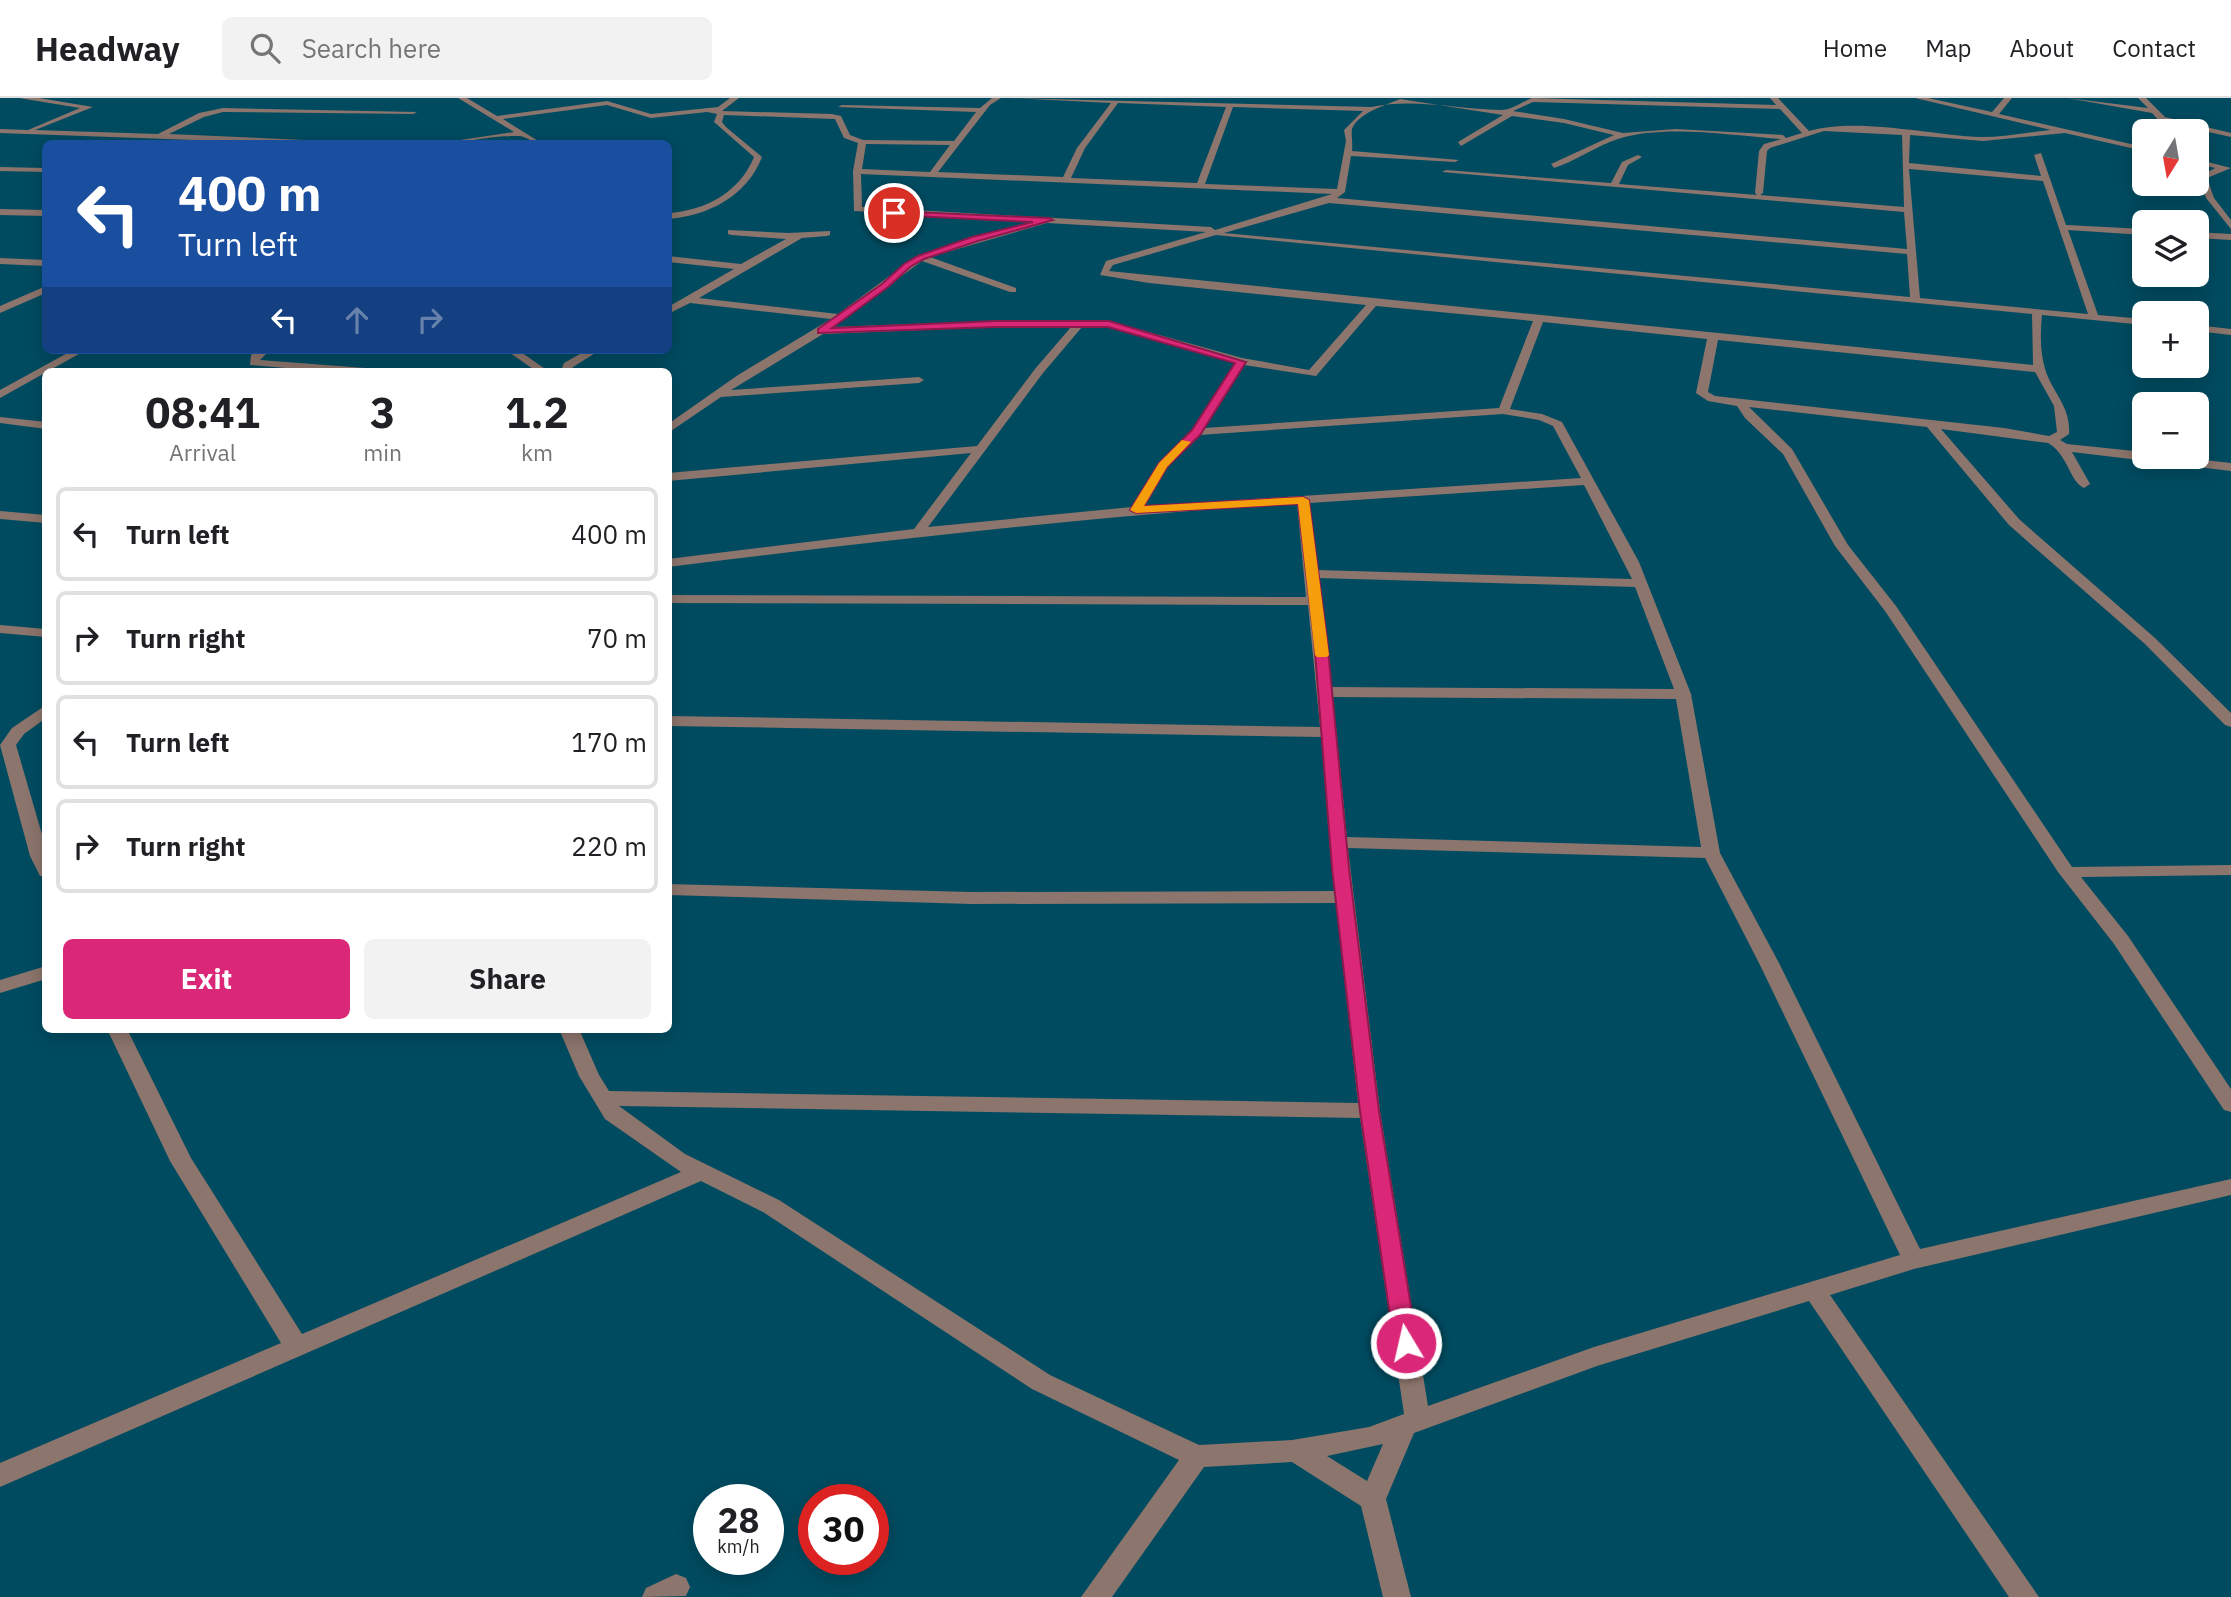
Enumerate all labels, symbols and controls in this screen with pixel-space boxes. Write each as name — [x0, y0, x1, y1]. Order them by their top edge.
search box — [222, 17, 712, 80]
text: Headway — [35, 27, 180, 70]
icon: search — [246, 29, 284, 67]
text: Search here — [302, 31, 441, 65]
text: Home — [1823, 32, 1887, 64]
text: Map — [1925, 32, 1971, 64]
text: About — [2009, 32, 2074, 64]
text: Contact — [2112, 32, 2196, 64]
north arrow — [2132, 119, 2208, 196]
map controls — [2132, 119, 2209, 469]
text: 400 m — [178, 161, 322, 224]
icon: left — [63, 168, 154, 259]
pin — [864, 183, 924, 243]
icon: arrive — [875, 194, 913, 232]
button: layers — [2132, 210, 2209, 287]
text: Turn left — [178, 223, 298, 265]
icon: left — [265, 301, 303, 339]
icon: ahead — [338, 301, 376, 339]
icon: right — [411, 301, 449, 339]
button: + — [2132, 301, 2209, 378]
text: 08:41 — [145, 385, 260, 440]
text: 3 — [370, 385, 395, 440]
text: 1.2 — [505, 385, 569, 440]
button: − — [2132, 392, 2209, 469]
text: Arrival — [169, 437, 236, 467]
text: min — [363, 437, 402, 467]
text: km — [521, 437, 553, 467]
icon: left — [67, 515, 105, 553]
text: Turn left — [126, 517, 229, 551]
text: 400 m — [571, 517, 647, 551]
icon: right — [67, 619, 105, 657]
text: Turn right — [126, 621, 245, 655]
text: 70 m — [587, 621, 647, 655]
icon: left — [67, 723, 105, 761]
text: Turn left — [126, 725, 229, 759]
text: 170 m — [571, 725, 647, 759]
icon: right — [67, 827, 105, 865]
text: Turn right — [126, 829, 245, 863]
text: 220 m — [571, 829, 647, 863]
button: Exit — [63, 939, 350, 1019]
button: Share — [364, 939, 651, 1019]
position arrow — [1369, 1306, 1443, 1380]
speed limit sign: 30 — [798, 1484, 889, 1575]
text: 28 — [717, 1497, 760, 1543]
text: km/h — [717, 1535, 760, 1558]

